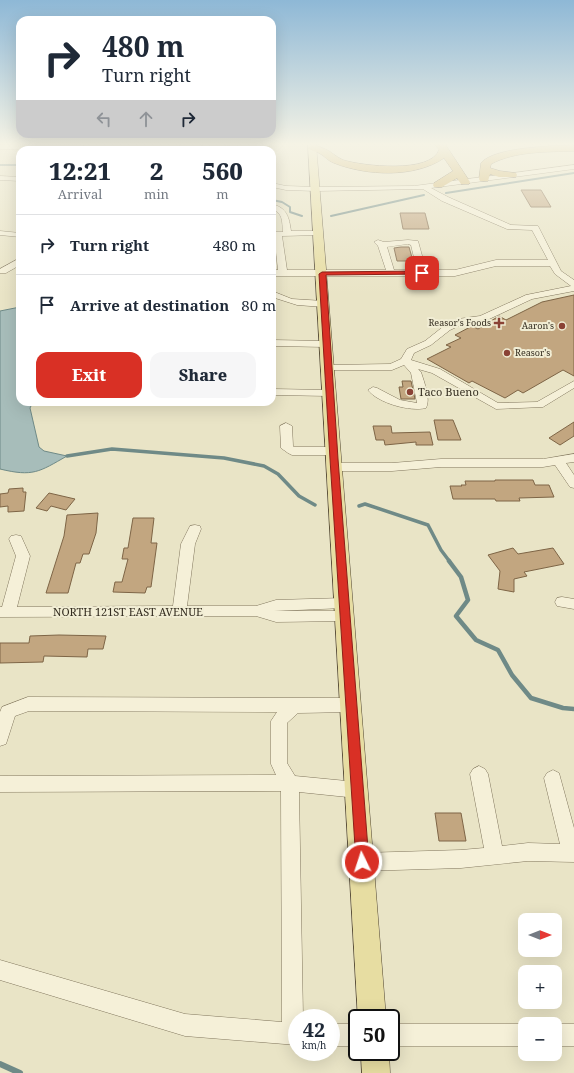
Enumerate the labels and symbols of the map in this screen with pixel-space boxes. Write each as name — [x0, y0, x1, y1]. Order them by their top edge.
pin — [405, 256, 439, 290]
place label: Reasor's Foods — [428, 316, 491, 329]
marker: Reasor's Foods — [494, 318, 504, 328]
place label: Aaron's — [522, 319, 554, 332]
marker: Aaron's — [557, 321, 567, 331]
place label: Reasor's — [515, 346, 550, 359]
marker: Reasor's — [502, 348, 512, 358]
place label: Taco Bueno — [418, 384, 479, 399]
marker: Taco Bueno — [405, 387, 415, 397]
street label: NORTH 121ST EAST AVENUE — [53, 604, 203, 619]
position arrow — [341, 841, 383, 883]
north arrow — [518, 913, 562, 957]
speed limit sign: 50 — [348, 1009, 400, 1061]

